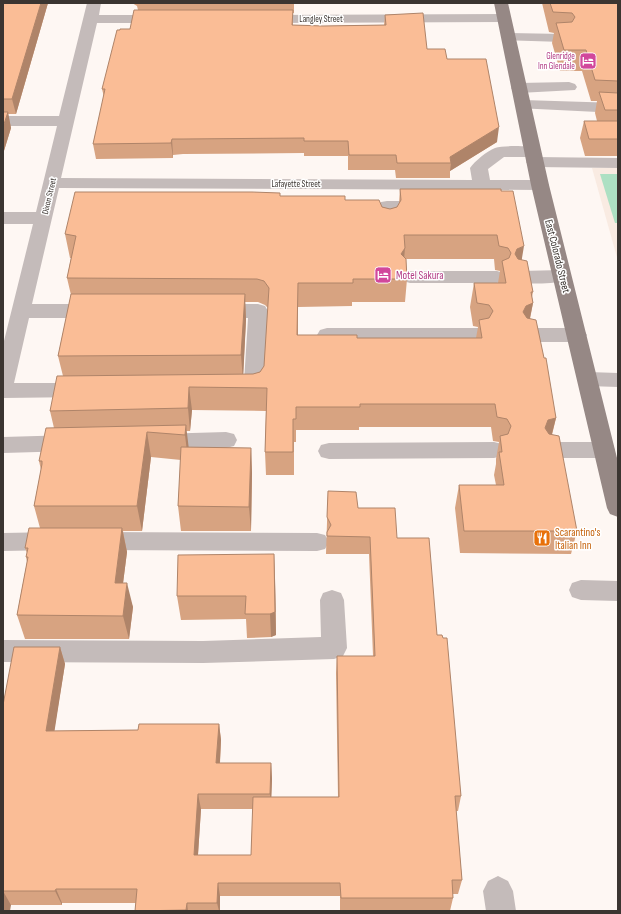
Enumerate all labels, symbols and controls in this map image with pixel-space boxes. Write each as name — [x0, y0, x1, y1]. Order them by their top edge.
street label: Langley Street — [299, 14, 343, 25]
place label: Glenridge Inn Glendale — [538, 51, 575, 72]
hotel icon: Glenridge Inn Glendale — [578, 51, 598, 71]
street label: Dixon Street — [40, 176, 59, 216]
street label: Lafayette Street — [271, 179, 321, 190]
street label: East Colorado Street — [542, 218, 573, 295]
hotel icon: Motel Sakura — [373, 265, 393, 285]
place label: Motel Sakura — [396, 269, 444, 282]
place label: Scarantino's Italian Inn — [555, 526, 601, 552]
restaurant icon: Scarantino's Italian Inn — [532, 528, 552, 548]

